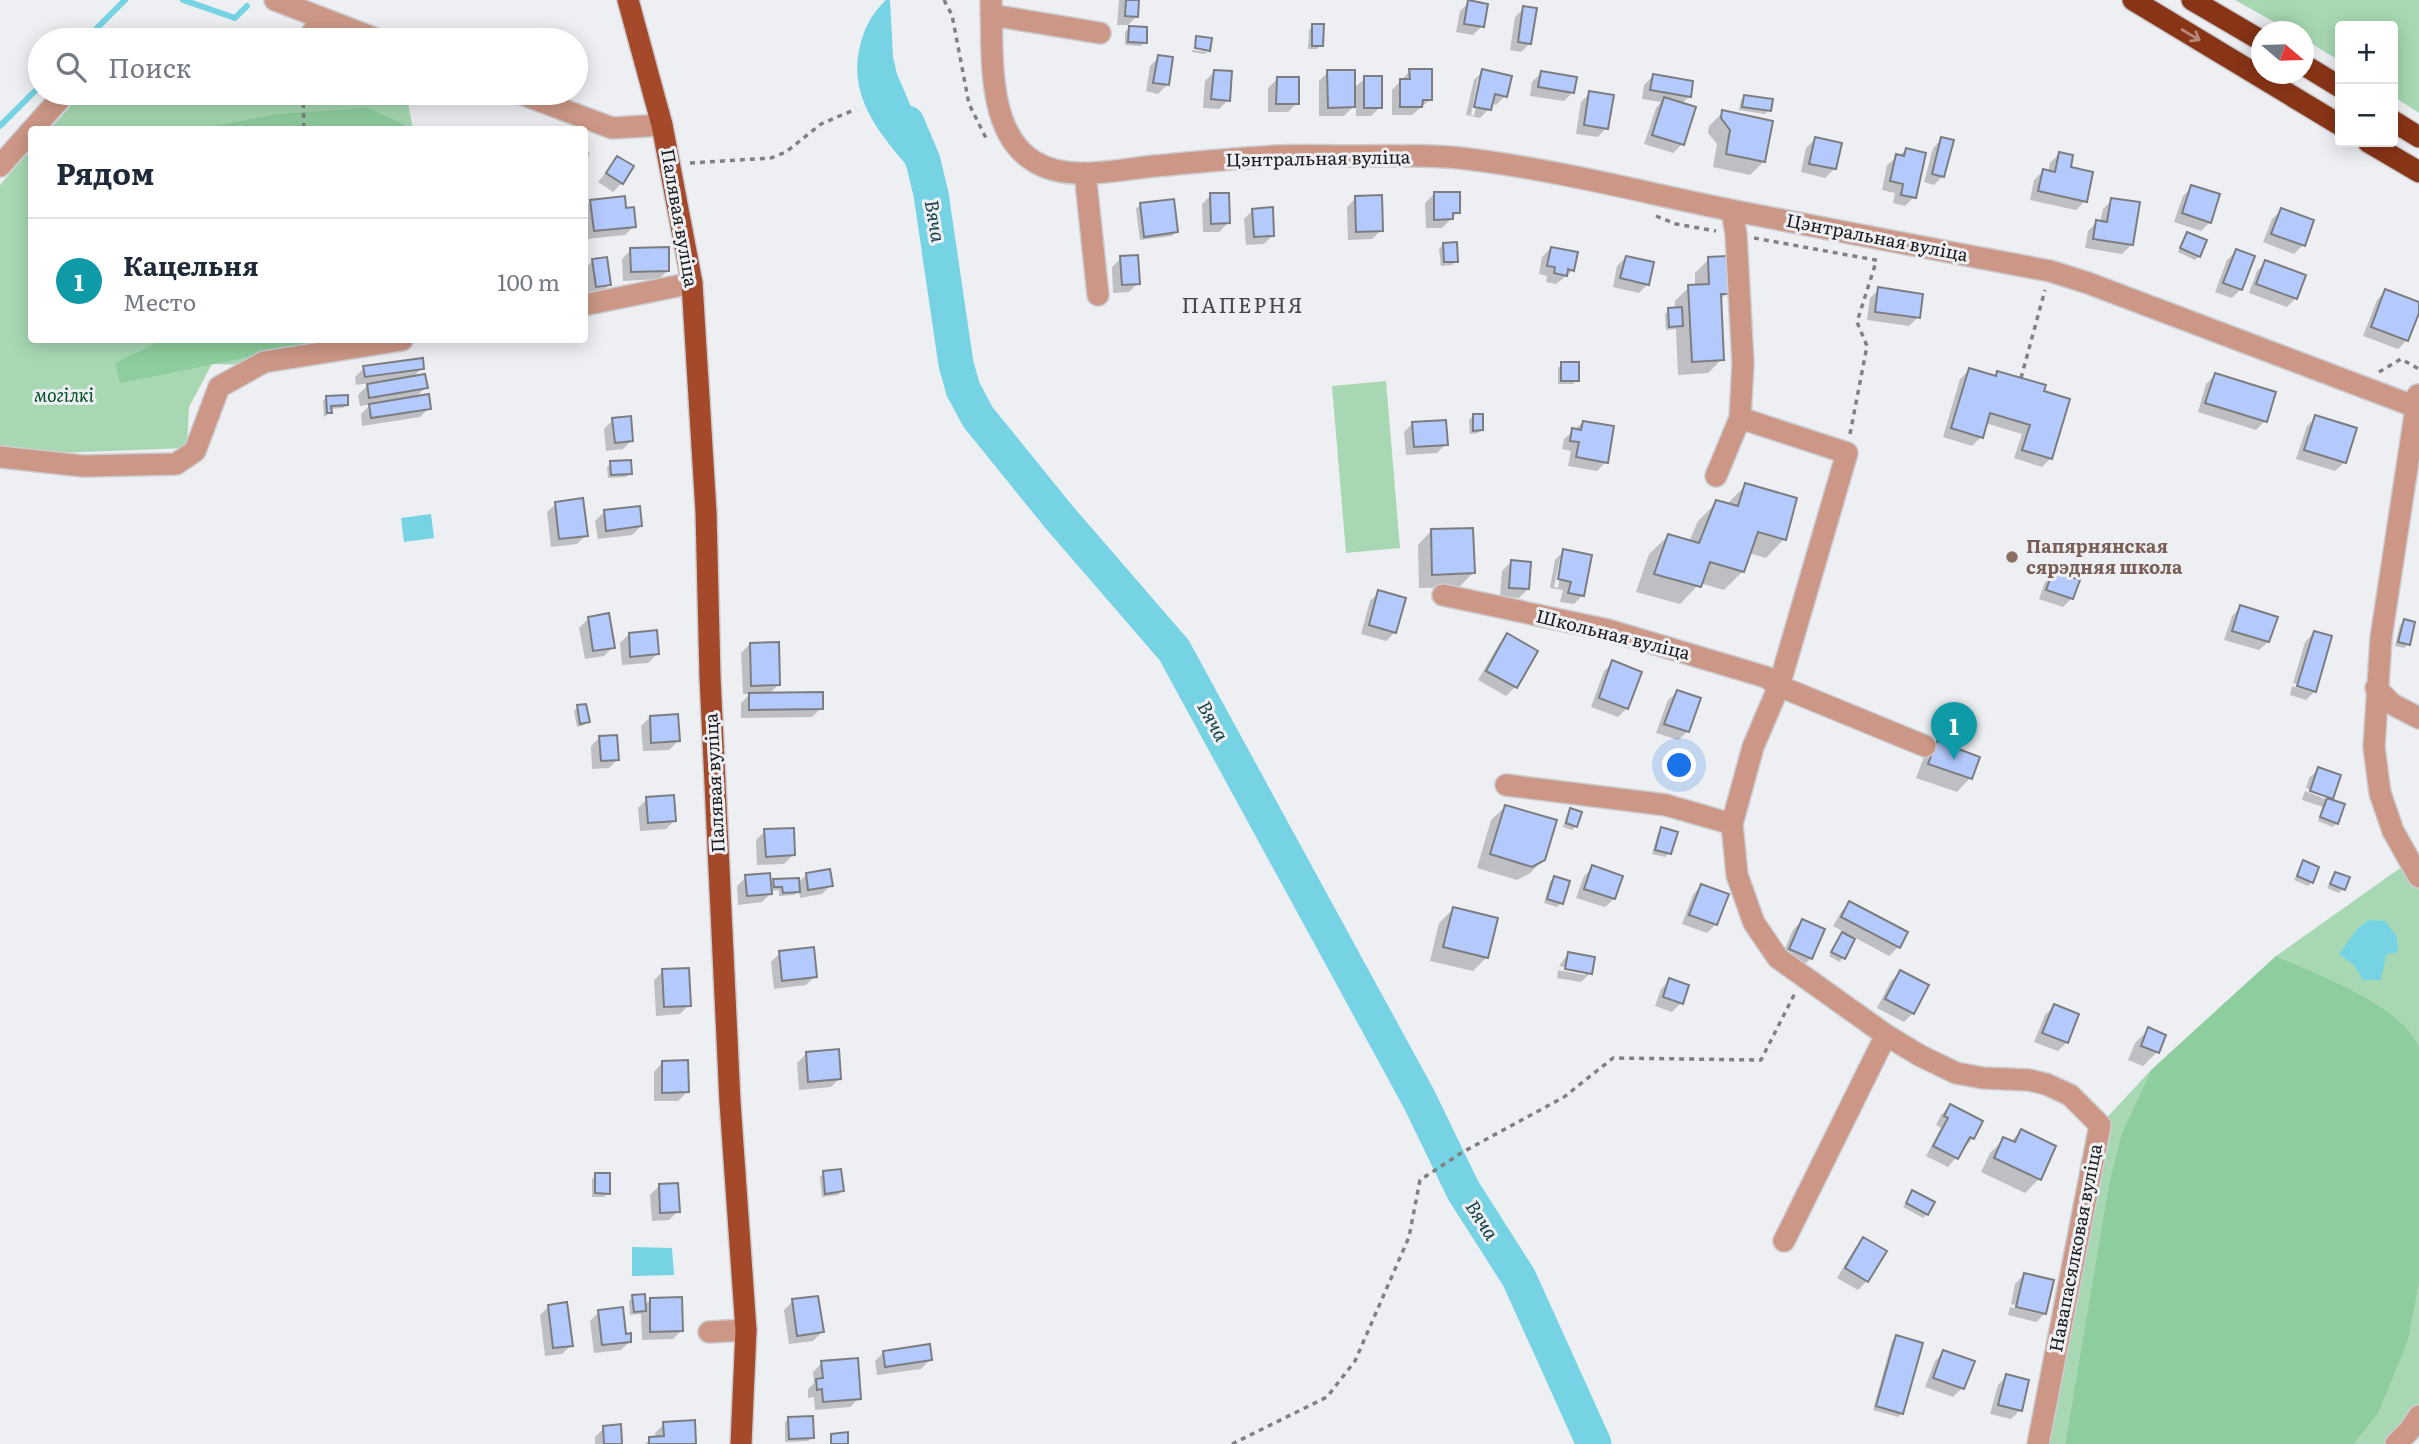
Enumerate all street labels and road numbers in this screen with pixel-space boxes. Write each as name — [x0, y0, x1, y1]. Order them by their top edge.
street label: Цэнтральная вуліца — [1225, 142, 1411, 173]
street label: Палявая вуліца — [655, 146, 706, 289]
street label: Цэнтральная вуліца — [1784, 206, 1971, 267]
street label: Школьная вуліца — [1533, 601, 1694, 666]
street label: Палявая вуліца — [696, 712, 731, 854]
street label: Навапасялковая вуліца — [2041, 1141, 2108, 1354]

